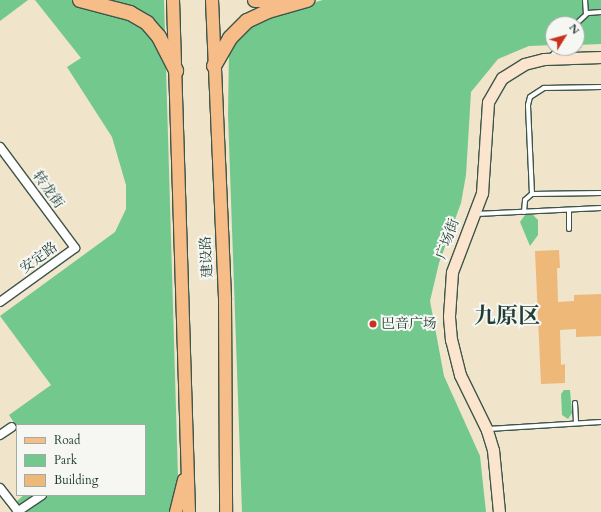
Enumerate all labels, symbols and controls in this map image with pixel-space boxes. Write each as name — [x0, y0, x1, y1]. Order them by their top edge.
north arrow — [545, 16, 585, 56]
text: N — [565, 21, 583, 37]
street label: 转龙街 — [29, 168, 67, 212]
street label: 广场街 — [433, 216, 463, 262]
street label: 建设路 — [198, 236, 216, 278]
street label: 安定路 — [17, 239, 61, 277]
district label: 九原区 — [474, 304, 540, 330]
place label: 巴音广场 — [381, 316, 437, 332]
marker: 巴音广场 — [368, 319, 378, 329]
legend — [16, 424, 146, 496]
text: Road — [54, 432, 80, 448]
text: Park — [54, 452, 77, 468]
text: Building — [54, 472, 98, 488]

